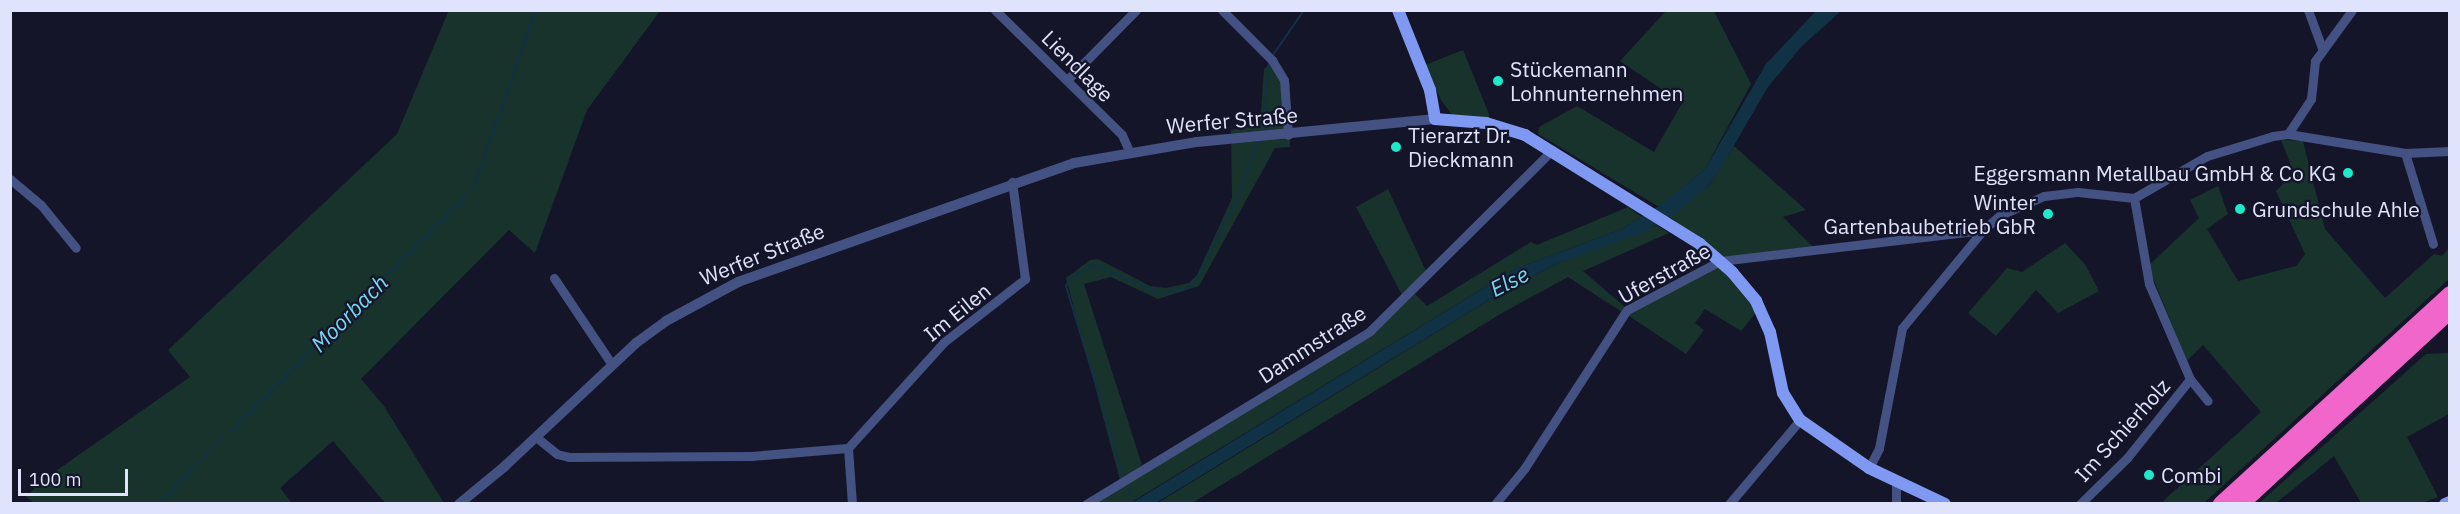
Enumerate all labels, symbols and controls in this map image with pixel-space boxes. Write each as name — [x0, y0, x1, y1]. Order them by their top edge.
street label: Liendlage — [1037, 25, 1119, 107]
place label: Stückemann Lohnunternehmen — [1510, 56, 1683, 106]
marker: Stückemann Lohnunternehmen — [1491, 74, 1505, 88]
street label: Werfer Straße — [1165, 102, 1299, 138]
place label: Tierarzt Dr. Dieckmann — [1408, 122, 1514, 172]
marker: Tierarzt Dr. Dieckmann — [1389, 140, 1403, 154]
place label: Eggersmann Metallbau GmbH & Co KG — [1974, 160, 2336, 186]
marker: Eggersmann Metallbau GmbH & Co KG — [2341, 166, 2355, 180]
place label: Winter Gartenbaubetrieb GbR — [1823, 189, 2036, 239]
place label: Grundschule Ahle — [2252, 196, 2420, 222]
marker: Grundschule Ahle — [2233, 202, 2247, 216]
marker: Winter Gartenbaubetrieb GbR — [2041, 207, 2055, 221]
street label: Werfer Straße — [696, 218, 828, 290]
street label: Uferstraße — [1614, 237, 1714, 309]
water label: Else — [1485, 260, 1533, 302]
water label: Moorbach — [305, 269, 393, 357]
street label: Im Eilen — [919, 278, 995, 346]
street label: Dammstraße — [1253, 300, 1371, 388]
street label: Im Schierholz — [2069, 373, 2175, 487]
scale bar — [21, 457, 130, 495]
place label: Combi — [2161, 462, 2222, 488]
text: 100 m — [29, 468, 81, 491]
marker: Combi — [2142, 468, 2156, 482]

